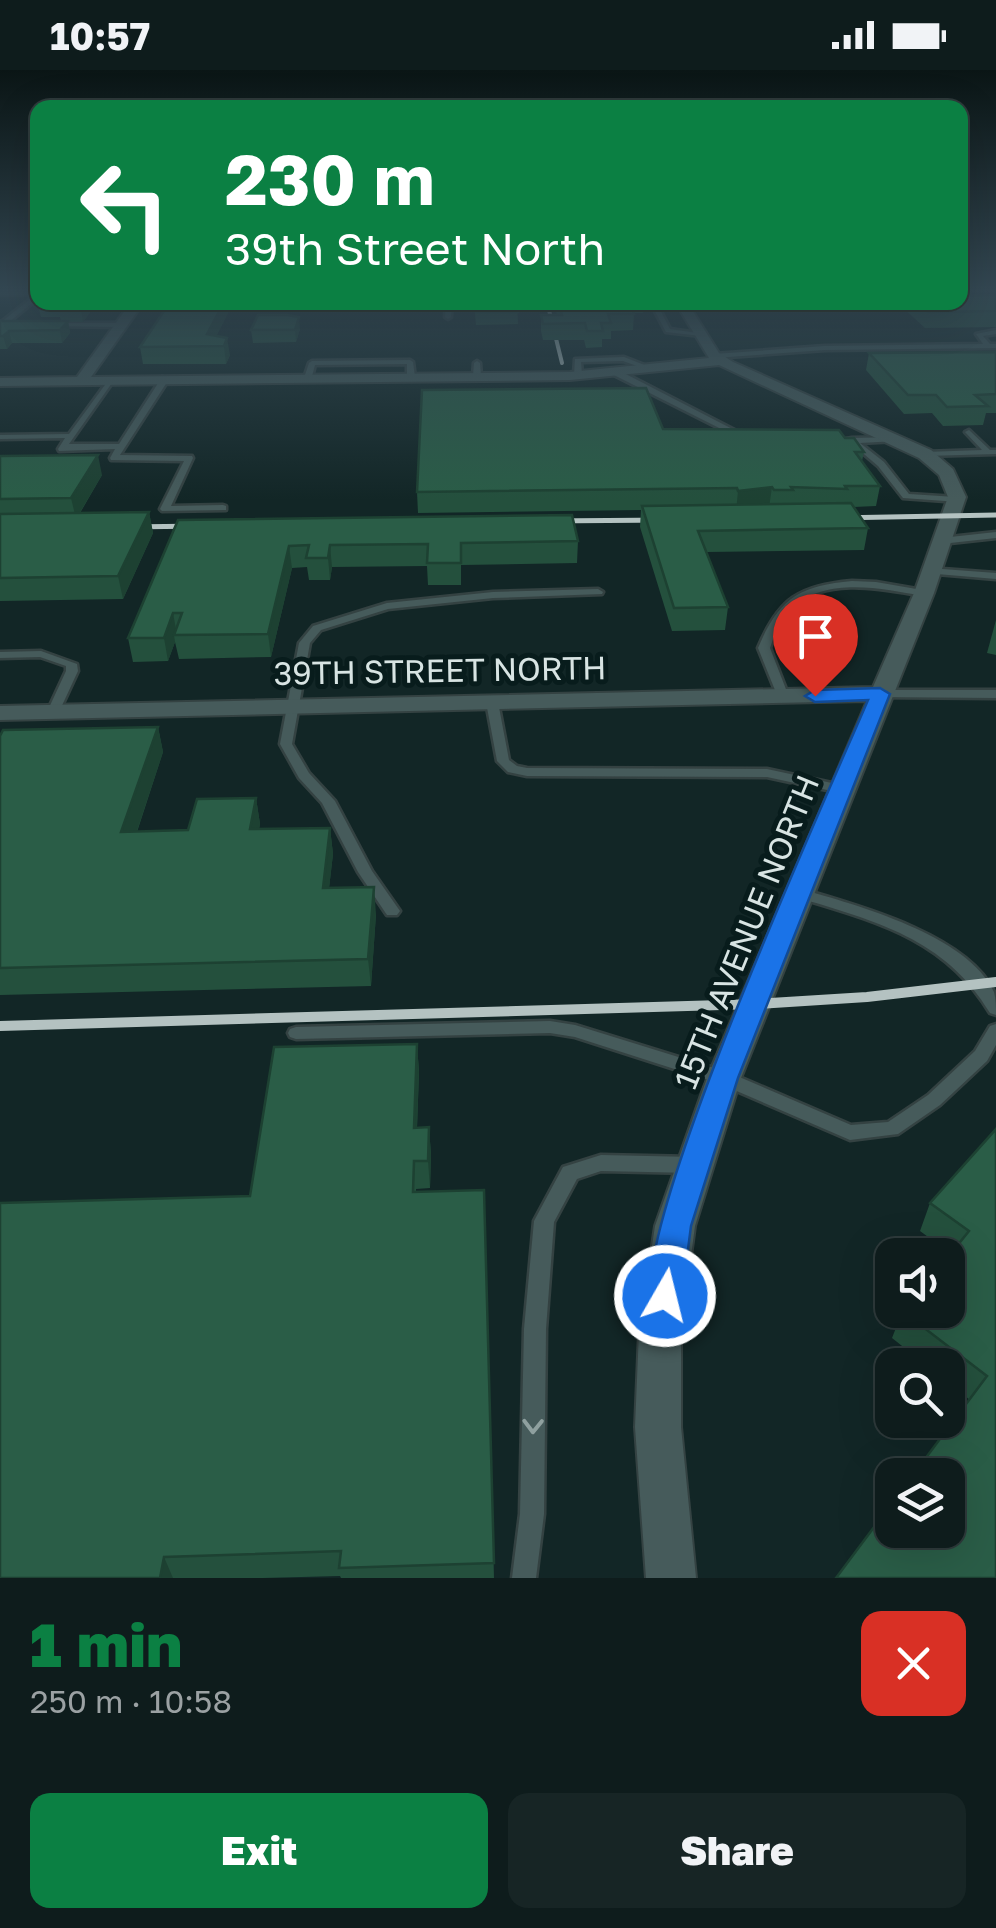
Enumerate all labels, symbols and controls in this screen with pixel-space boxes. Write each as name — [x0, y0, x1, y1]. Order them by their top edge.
text: 10:57 — [50, 13, 150, 58]
text: 230 m — [225, 136, 435, 220]
icon: left — [60, 140, 190, 270]
text: 39th Street North — [225, 221, 605, 275]
pin — [773, 594, 858, 697]
icon: arrive — [788, 609, 843, 664]
street label: 39TH STREET NORTH — [273, 648, 607, 692]
street label: 15TH AVENUE NORTH — [666, 769, 826, 1094]
map controls — [875, 1238, 965, 1548]
button: sound — [875, 1238, 965, 1328]
position arrow — [613, 1244, 717, 1348]
button: search — [875, 1348, 965, 1438]
one-way arrow — [522, 1420, 544, 1435]
button: layers — [875, 1458, 965, 1548]
text: 1 min — [30, 1608, 182, 1680]
button: close — [861, 1611, 966, 1716]
text: 250 m · 10:58 — [30, 1682, 232, 1720]
button: Exit — [30, 1793, 488, 1908]
button: Share — [508, 1793, 966, 1908]

